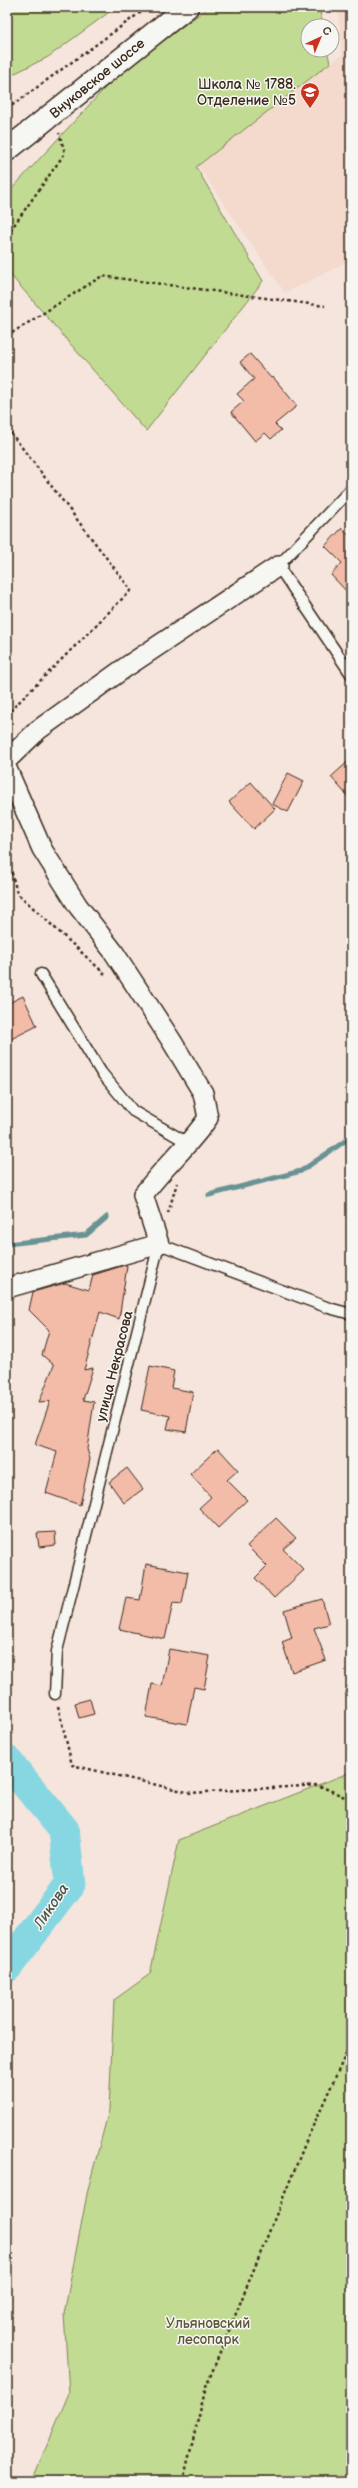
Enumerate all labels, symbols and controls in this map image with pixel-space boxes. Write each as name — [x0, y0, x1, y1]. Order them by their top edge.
north arrow — [300, 18, 340, 58]
text: С — [319, 24, 334, 39]
street label: Внуковское шоссе — [46, 35, 149, 122]
place label: Школа № 1788. Отделение №5 — [197, 76, 296, 109]
school or university icon: Школа № 1788. Отделение №5 — [299, 81, 321, 109]
street label: улица Некрасова — [92, 1308, 137, 1424]
water label: Ликова — [29, 1880, 73, 1933]
park label: Ульяновский лесопарк — [166, 2315, 250, 2348]

